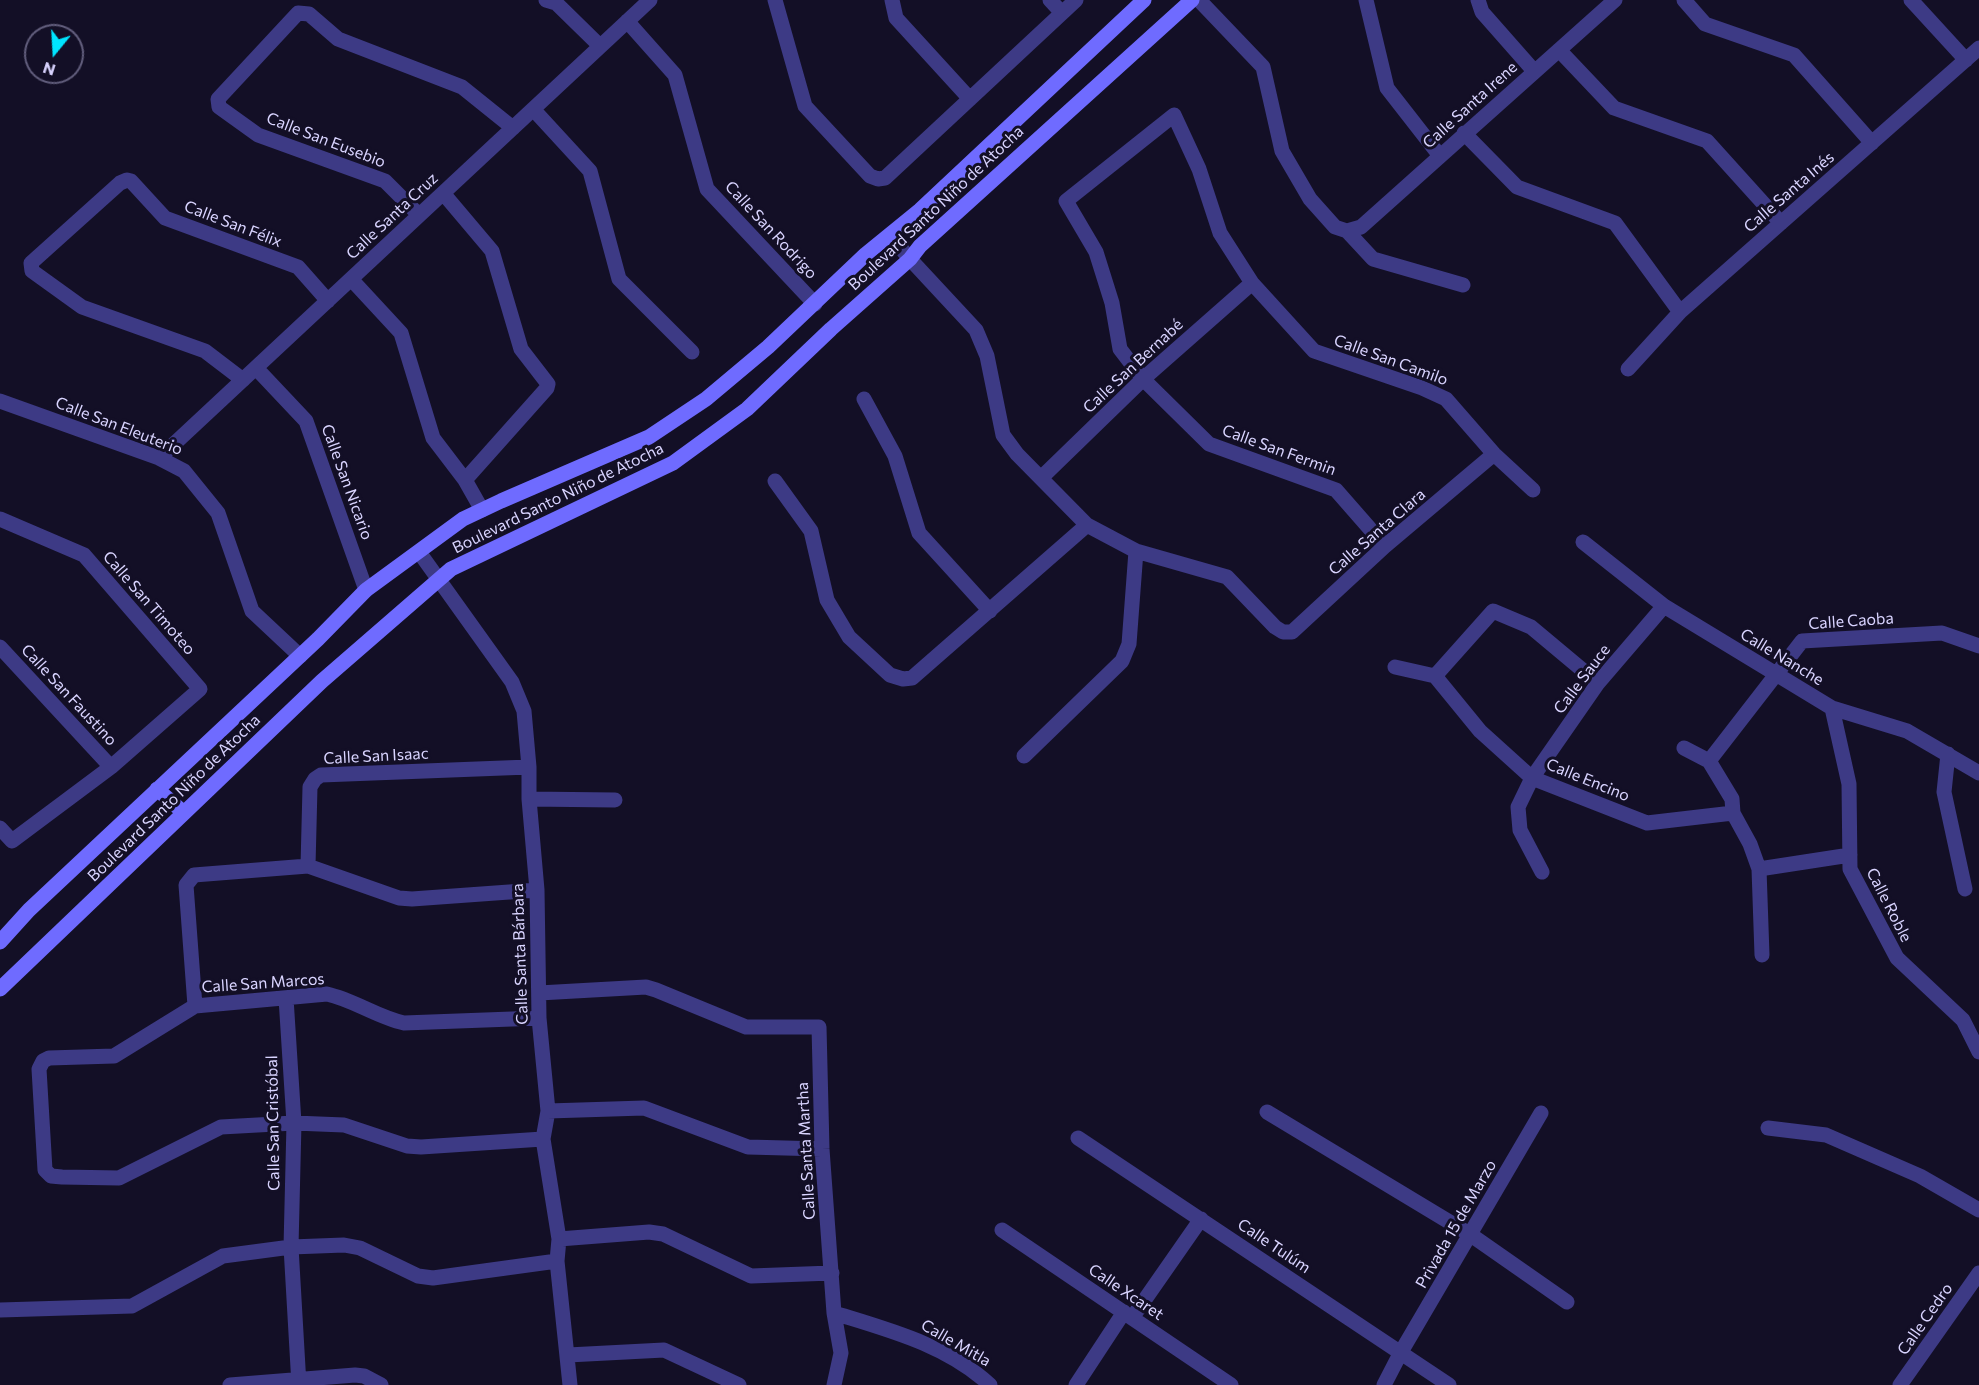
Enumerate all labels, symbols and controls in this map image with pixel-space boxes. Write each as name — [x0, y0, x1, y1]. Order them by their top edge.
north arrow — [24, 24, 84, 84]
street label: Calle Santa Irene — [1419, 58, 1521, 152]
text: N — [40, 59, 58, 81]
street label: Calle San Eusebio — [264, 108, 388, 172]
street label: Boulevard Santo Niño de Atocha — [844, 122, 1028, 294]
street label: Calle Santa Inés — [1740, 148, 1838, 236]
street label: Calle Santa Cruz — [342, 169, 442, 263]
street label: Calle San Rodrigo — [721, 177, 821, 283]
street label: Calle San Félix — [182, 197, 284, 251]
street label: Calle San Bernabé — [1079, 315, 1187, 417]
street label: Calle San Camilo — [1331, 330, 1451, 390]
street label: Calle San Eleuterio — [53, 393, 185, 459]
street label: Calle San Fermin — [1219, 420, 1339, 480]
street label: Calle San Nicario — [317, 422, 377, 542]
street label: Boulevard Santo Niño de Atocha — [449, 438, 667, 558]
street label: Calle Santa Clara — [1325, 485, 1429, 579]
street label: Calle San Timoteo — [99, 547, 199, 659]
street label: Calle Caoba — [1808, 608, 1894, 634]
street label: Calle Nanche — [1737, 625, 1827, 689]
street label: Calle San Faustino — [17, 640, 121, 750]
street label: Calle Sauce — [1550, 640, 1614, 718]
street label: Boulevard Santo Niño de Atocha — [84, 710, 264, 886]
street label: Calle San Isaac — [323, 744, 429, 768]
street label: Calle Encino — [1543, 755, 1633, 805]
street label: Calle Roble — [1862, 865, 1916, 945]
street label: Calle Santa Bárbara — [508, 883, 532, 1025]
street label: Calle San Marcos — [201, 969, 325, 997]
street label: Calle San Cristóbal — [262, 1055, 284, 1191]
street label: Calle Santa Martha — [793, 1082, 819, 1220]
street label: Privada 15 de Marzo — [1411, 1156, 1501, 1292]
street label: Calle Tulúm — [1234, 1215, 1314, 1277]
street label: Calle Xcaret — [1085, 1260, 1167, 1324]
street label: Calle Cedro — [1893, 1279, 1957, 1359]
street label: Calle Mitla — [918, 1315, 994, 1371]

